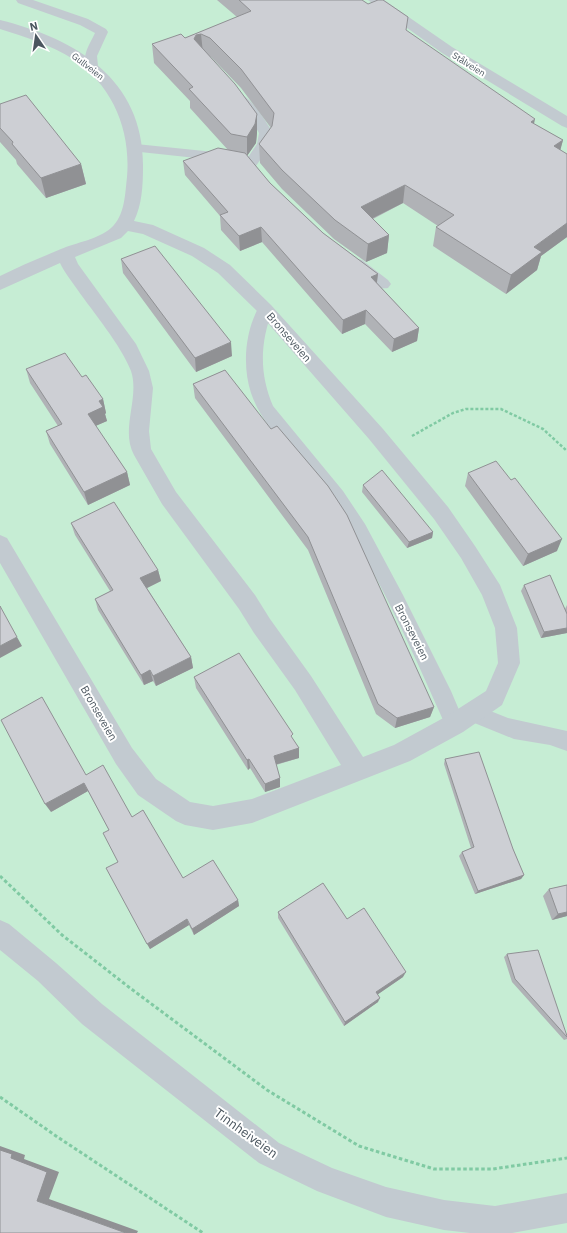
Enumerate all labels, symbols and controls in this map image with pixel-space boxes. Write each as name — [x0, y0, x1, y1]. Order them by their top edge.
north arrow — [16, 16, 56, 56]
text: N — [28, 19, 39, 34]
street label: Stålveien — [450, 49, 488, 79]
street label: Gullveien — [70, 50, 106, 82]
street label: Bronseveien — [264, 309, 314, 365]
street label: Bronseveien — [392, 602, 432, 662]
street label: Bronseveien — [78, 683, 120, 743]
street label: Tinnheiveien — [211, 1104, 281, 1162]

